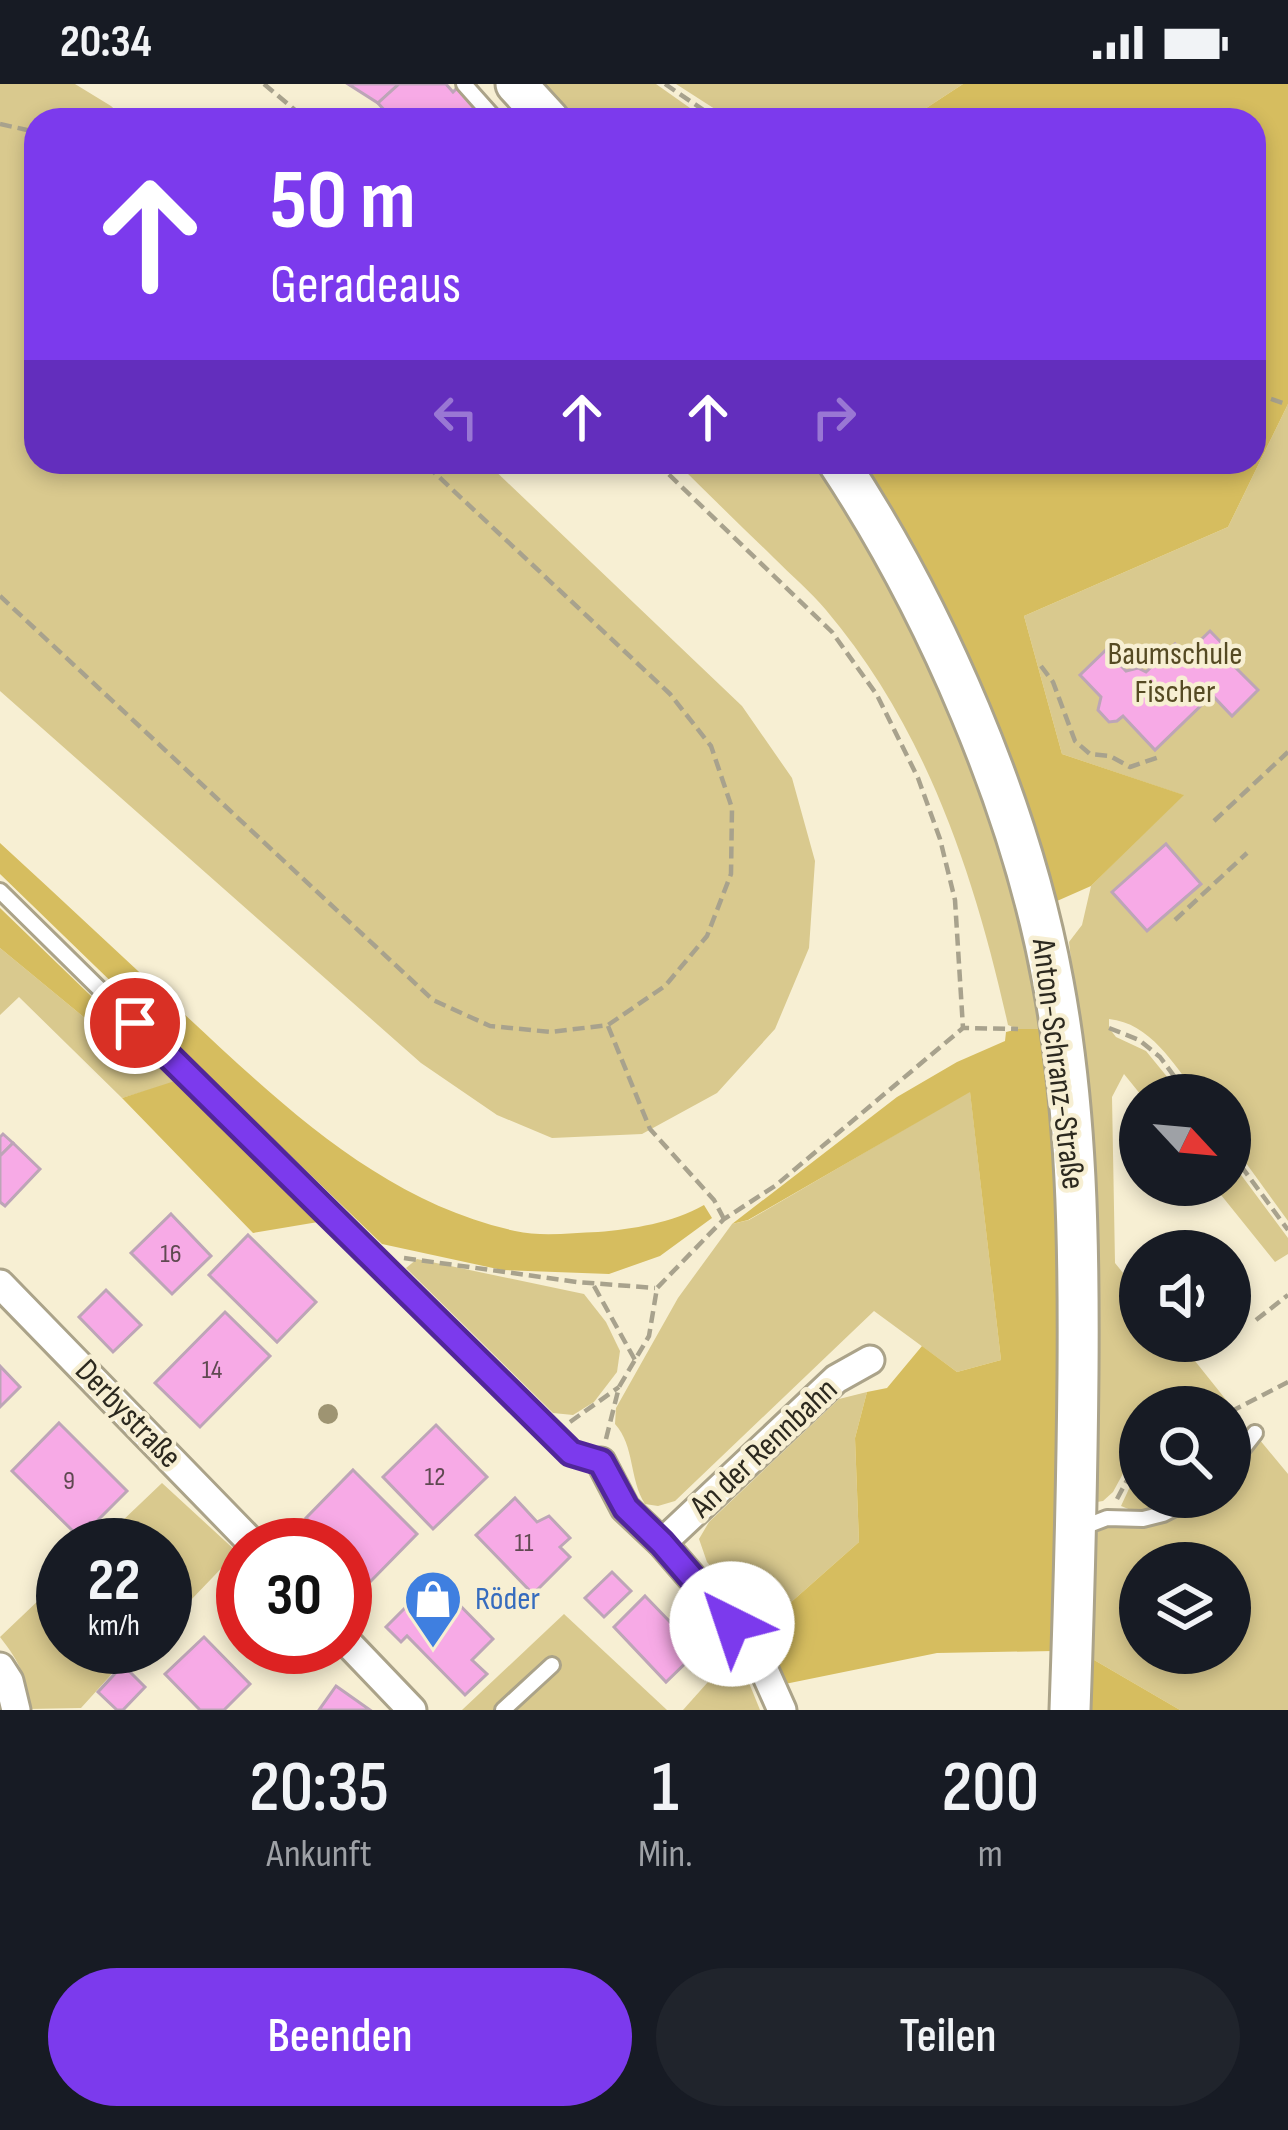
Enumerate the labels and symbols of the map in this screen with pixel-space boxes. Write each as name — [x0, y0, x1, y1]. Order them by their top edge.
park label: Baumschule Fischer — [1108, 634, 1242, 712]
street label: Anton-Schranz-Straße — [1023, 935, 1093, 1192]
pin — [84, 972, 186, 1074]
north arrow — [1119, 1074, 1251, 1206]
house number: 16 — [160, 1238, 182, 1270]
street label: Derbystraße — [66, 1351, 190, 1477]
house number: 14 — [202, 1354, 222, 1386]
street label: An der Rennbahn — [681, 1370, 846, 1527]
house number: 12 — [425, 1461, 445, 1493]
house number: 9 — [63, 1465, 75, 1497]
speed limit sign: 30 — [216, 1518, 372, 1674]
house number: 11 — [515, 1527, 534, 1559]
position arrow — [669, 1561, 795, 1687]
shop icon: Röder — [402, 1568, 464, 1650]
place label: Röder — [475, 1579, 540, 1619]

